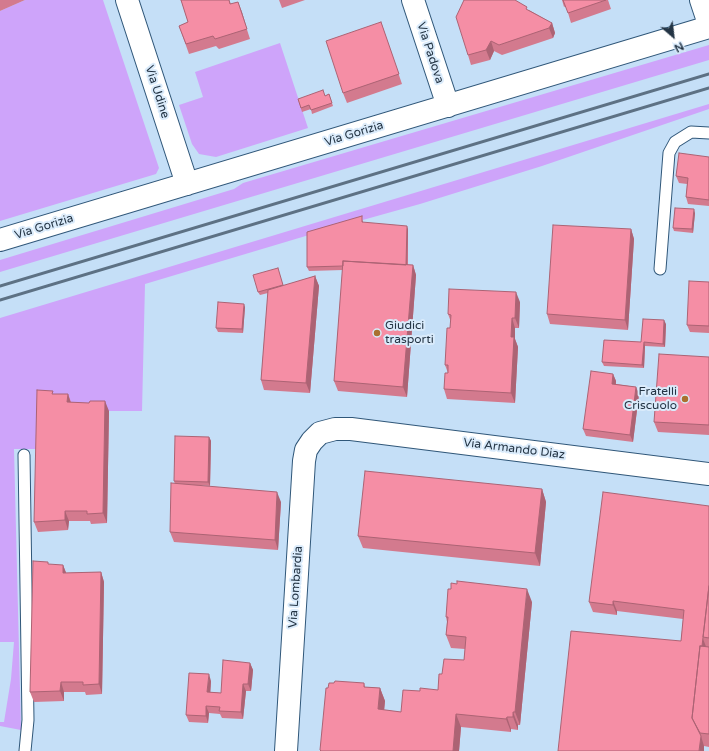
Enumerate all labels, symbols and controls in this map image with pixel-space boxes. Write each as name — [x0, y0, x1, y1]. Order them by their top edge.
north arrow — [653, 16, 693, 56]
street label: Via Padova — [413, 21, 447, 85]
text: N — [672, 39, 686, 55]
street label: Via Udine — [142, 64, 172, 120]
street label: Via Gorizia — [323, 118, 385, 150]
street label: Via Gorizia — [13, 211, 75, 243]
place label: Giudici trasporti — [385, 319, 434, 347]
marker: Giudici trasporti — [372, 328, 382, 338]
place label: Fratelli Criscuolo — [624, 385, 677, 413]
marker: Fratelli Criscuolo — [680, 394, 690, 404]
street label: Via Armando Diaz — [462, 436, 566, 462]
street label: Via Lombardia — [286, 545, 306, 629]

